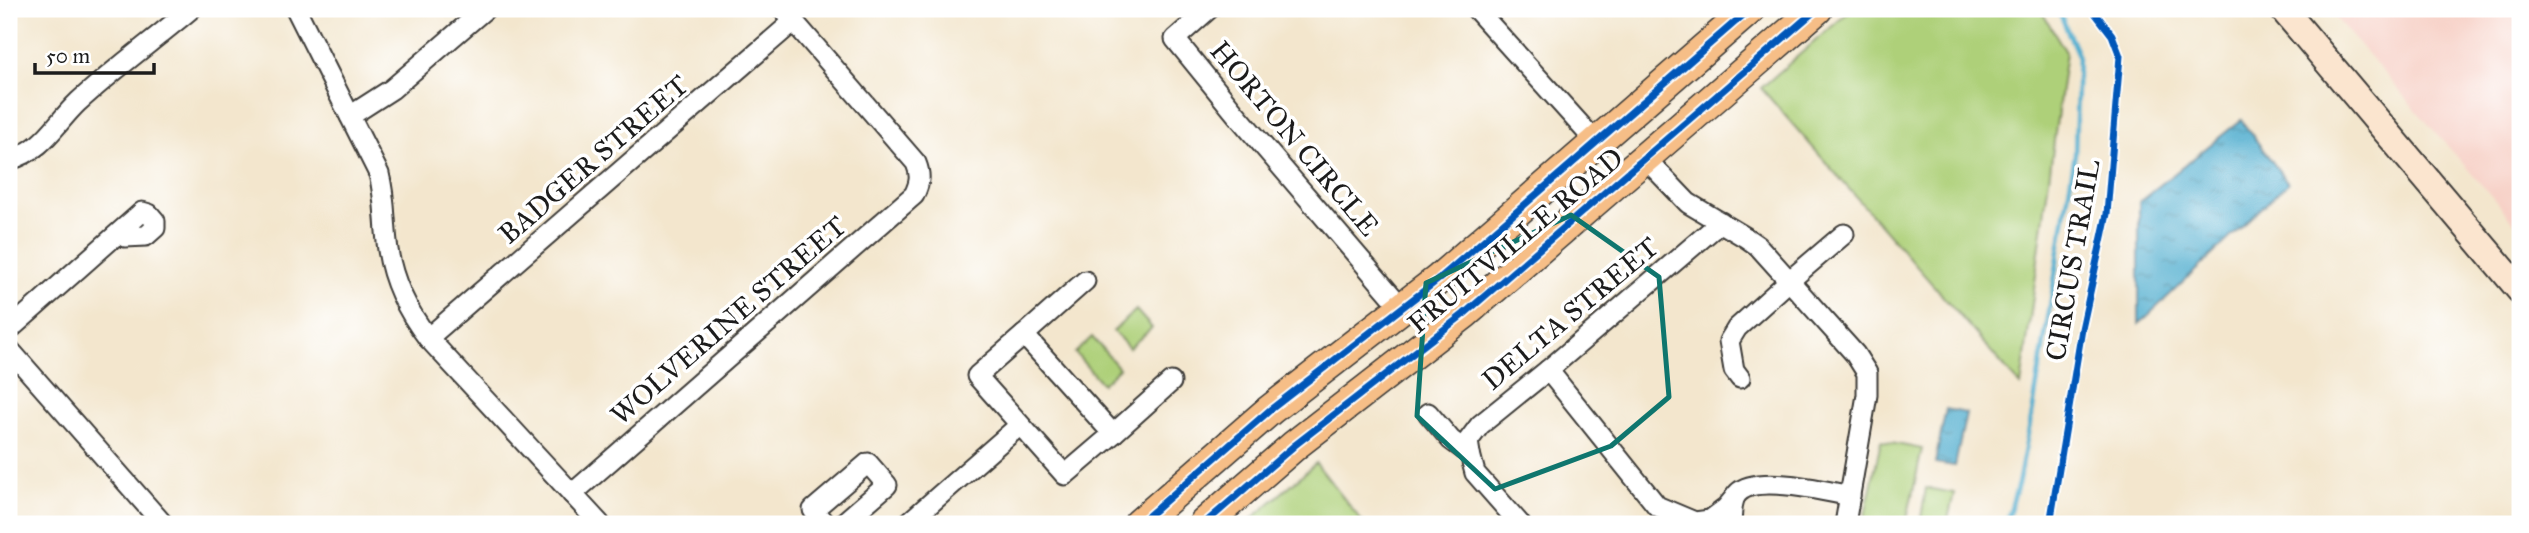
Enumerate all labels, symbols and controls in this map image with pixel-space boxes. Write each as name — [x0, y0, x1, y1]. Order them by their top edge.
scale bar — [35, 32, 154, 76]
street label: HORTON CIRCLE — [1203, 34, 1387, 243]
text: 50 m — [46, 43, 91, 69]
street label: BADGER STREET — [491, 67, 695, 251]
street label: FRUITVILLE ROAD — [1400, 140, 1630, 341]
street label: CIRCUS TRAIL — [2038, 156, 2107, 363]
street label: WOLVERINE STREET — [603, 208, 853, 432]
street label: DELTA STREET — [1475, 229, 1666, 397]

